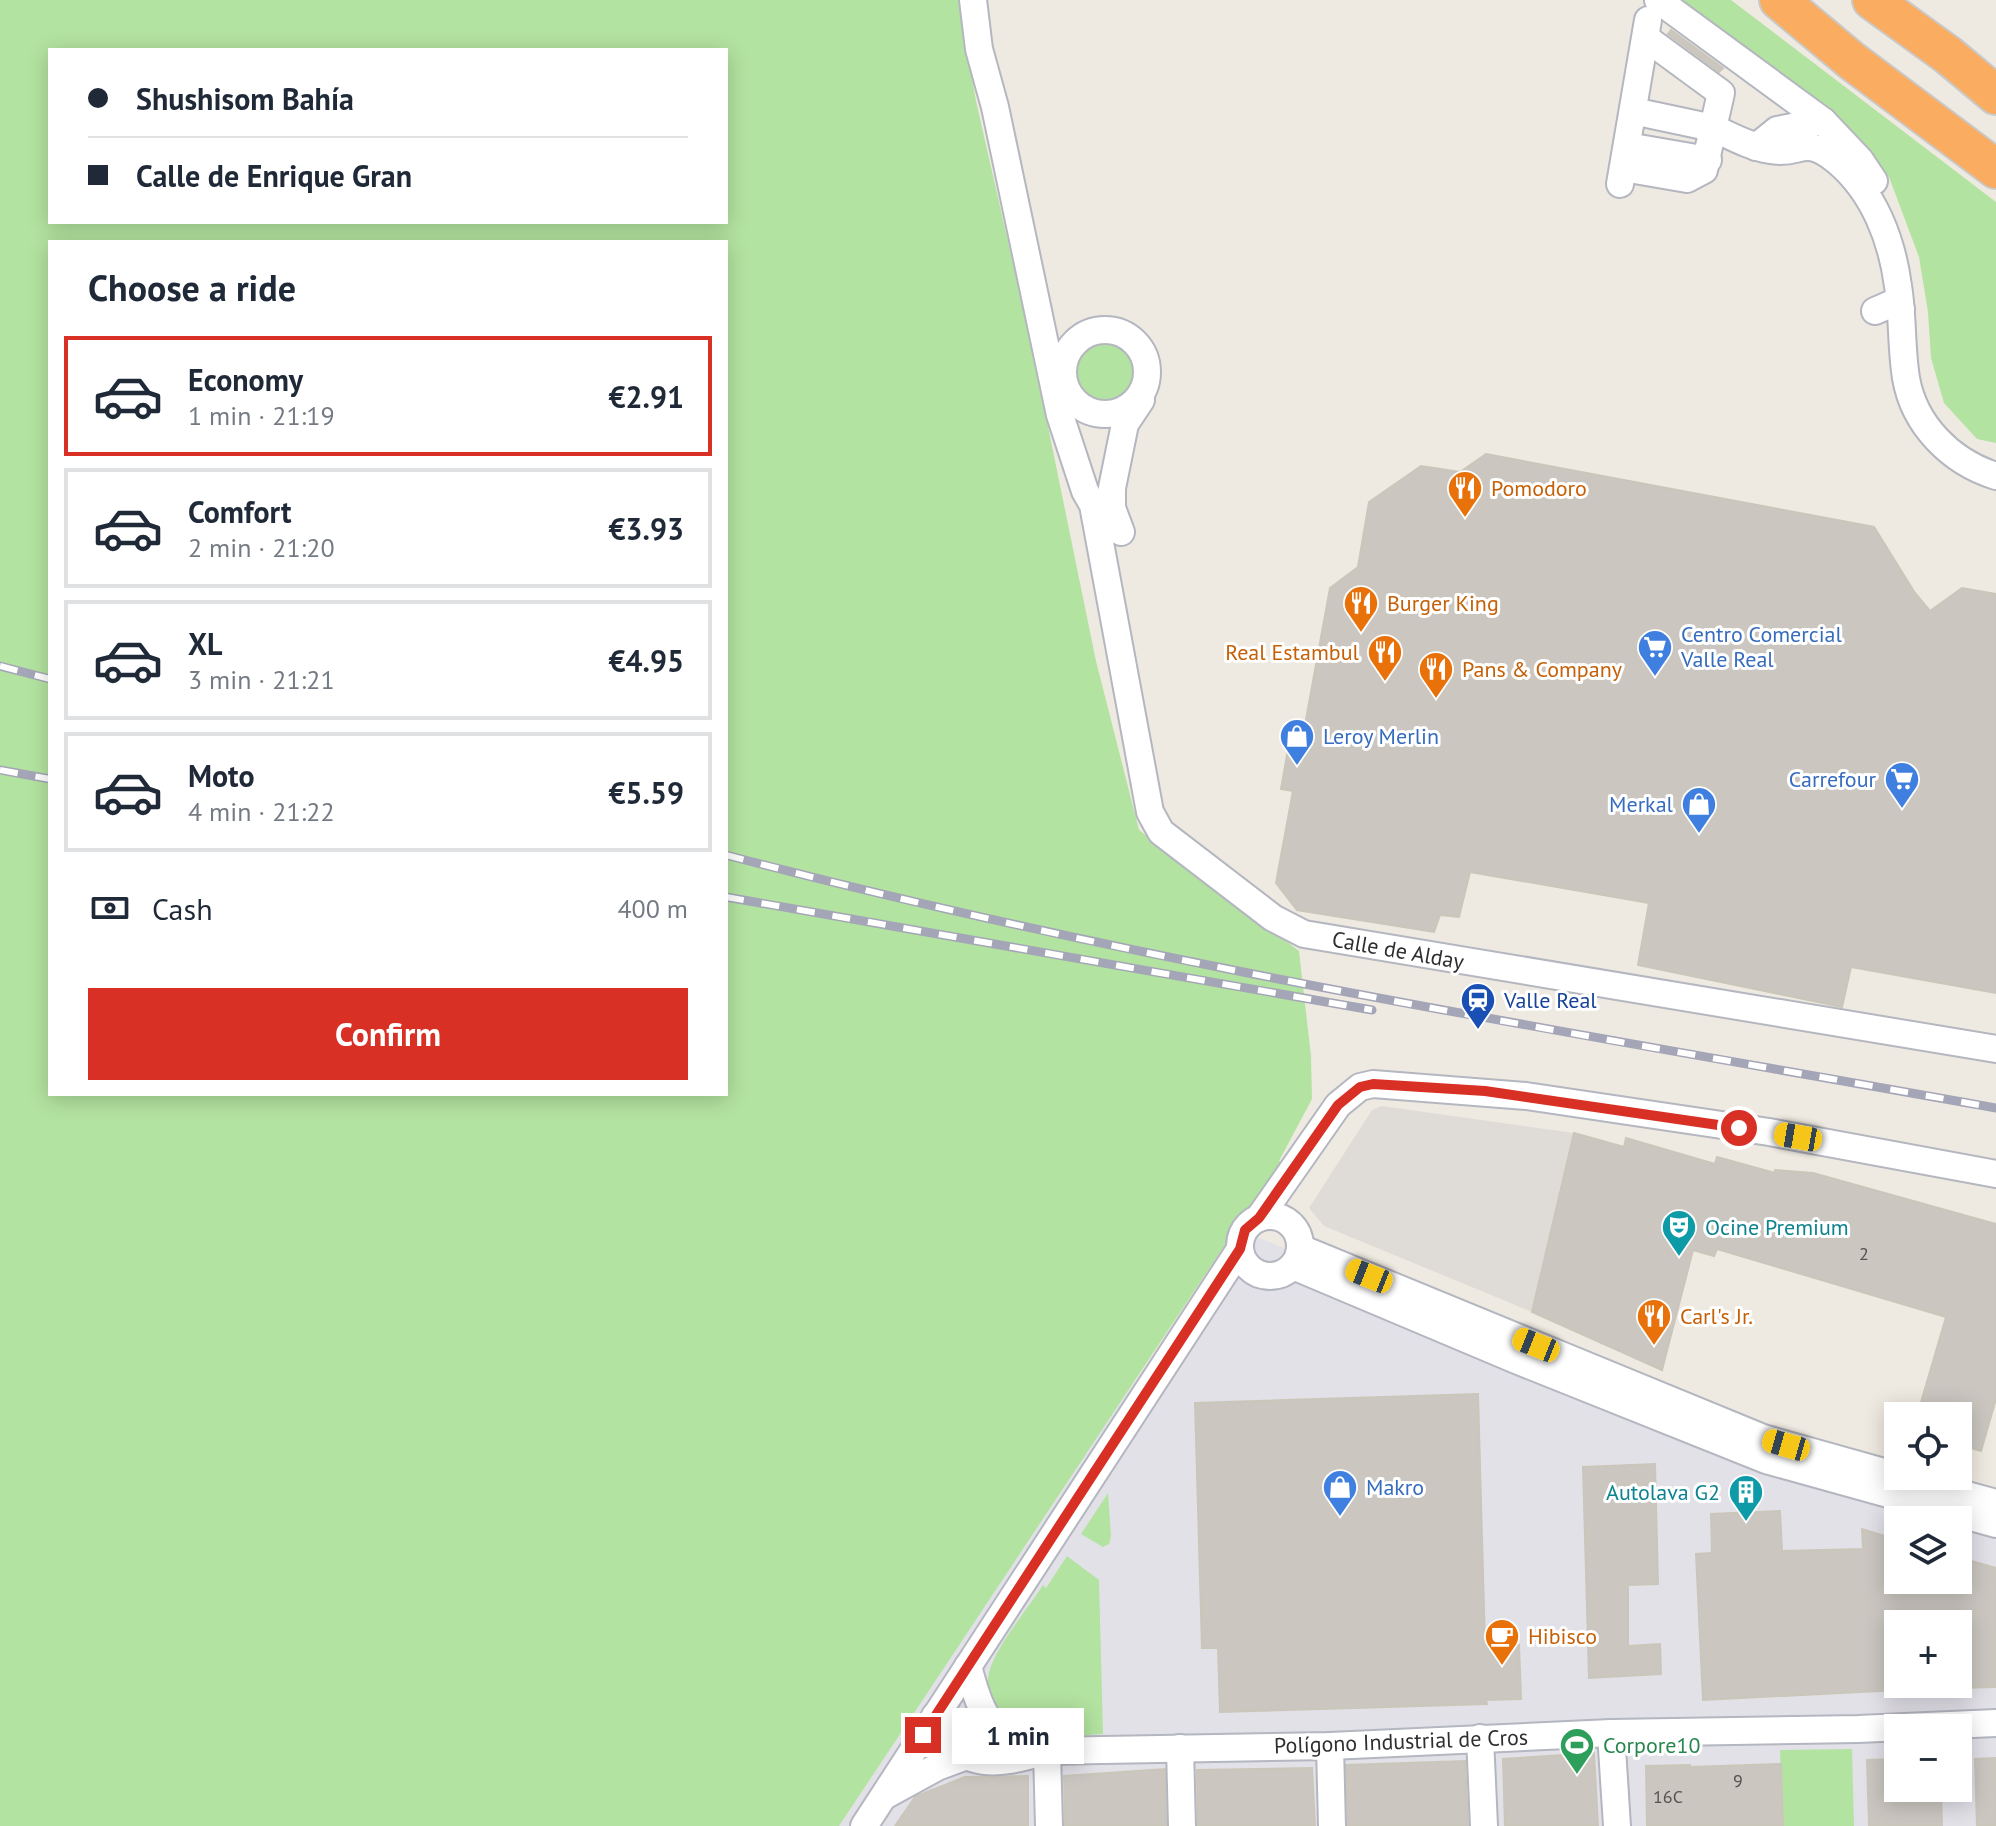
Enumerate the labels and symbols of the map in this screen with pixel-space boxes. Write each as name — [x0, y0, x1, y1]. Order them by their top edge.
restaurant icon: Pomodoro — [1446, 469, 1484, 519]
place label: Pomodoro — [1491, 474, 1587, 502]
restaurant icon: Burger King — [1342, 584, 1380, 634]
place label: Burger King — [1387, 589, 1499, 617]
place label: Centro Comercial Valle Real — [1680, 620, 1842, 673]
supermarket icon: Centro Comercial Valle Real — [1636, 628, 1674, 678]
restaurant icon: Real Estambul — [1366, 633, 1404, 683]
place label: Real Estambul — [1225, 638, 1360, 666]
restaurant icon: Pans & Company — [1417, 650, 1455, 700]
place label: Pans & Company — [1462, 655, 1623, 683]
shop icon: Leroy Merlin — [1278, 717, 1316, 767]
place label: Leroy Merlin — [1323, 722, 1439, 750]
supermarket icon: Carrefour — [1883, 760, 1921, 810]
place label: Carrefour — [1789, 765, 1877, 793]
shop icon: Merkal — [1680, 785, 1718, 835]
place label: Merkal — [1609, 790, 1674, 818]
street label: Calle de Alday — [1330, 925, 1467, 976]
station icon: Valle Real — [1459, 981, 1497, 1031]
place label: Valle Real — [1503, 986, 1597, 1014]
route start — [1721, 1110, 1757, 1146]
car — [1772, 1121, 1824, 1153]
theatre icon: Ocine Premium — [1660, 1208, 1698, 1258]
place label: Ocine Premium — [1705, 1213, 1849, 1241]
house number: 2 — [1859, 1242, 1869, 1265]
car — [1342, 1256, 1396, 1296]
restaurant icon: Carl's Jr. — [1635, 1297, 1673, 1347]
place label: Carl's Jr. — [1680, 1302, 1753, 1330]
car — [1509, 1325, 1563, 1365]
car — [1760, 1427, 1812, 1463]
shop icon: Makro — [1321, 1468, 1359, 1518]
place label: Makro — [1366, 1473, 1424, 1501]
building icon: Autolava G2 — [1727, 1473, 1765, 1523]
place label: Autolava G2 — [1606, 1478, 1720, 1506]
cafe icon: Hibisco — [1483, 1617, 1521, 1667]
place label: Hibisco — [1528, 1622, 1597, 1650]
callout: 1 min — [951, 1707, 1083, 1763]
route end — [905, 1717, 941, 1753]
street label: Polígono Industrial de Cros — [1274, 1723, 1528, 1759]
sports icon: Corpore10 — [1558, 1726, 1596, 1776]
place label: Corpore10 — [1603, 1731, 1700, 1759]
house number: 9 — [1733, 1769, 1743, 1792]
house number: 16C — [1653, 1785, 1683, 1808]

